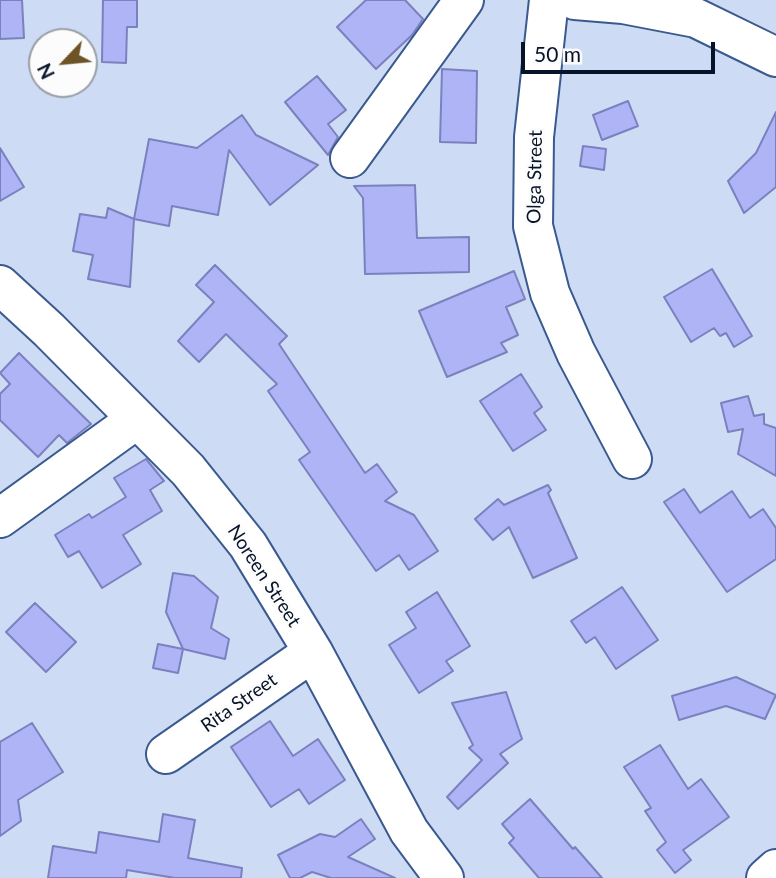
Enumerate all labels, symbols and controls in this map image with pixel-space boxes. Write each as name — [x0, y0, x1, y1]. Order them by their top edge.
north arrow — [28, 28, 98, 98]
scale bar — [524, 28, 718, 72]
text: 50 m — [534, 41, 581, 66]
text: N — [32, 60, 59, 83]
street label: Olga Street — [523, 130, 547, 224]
street label: Noreen Street — [223, 521, 305, 631]
street label: Rita Street — [197, 669, 281, 737]

